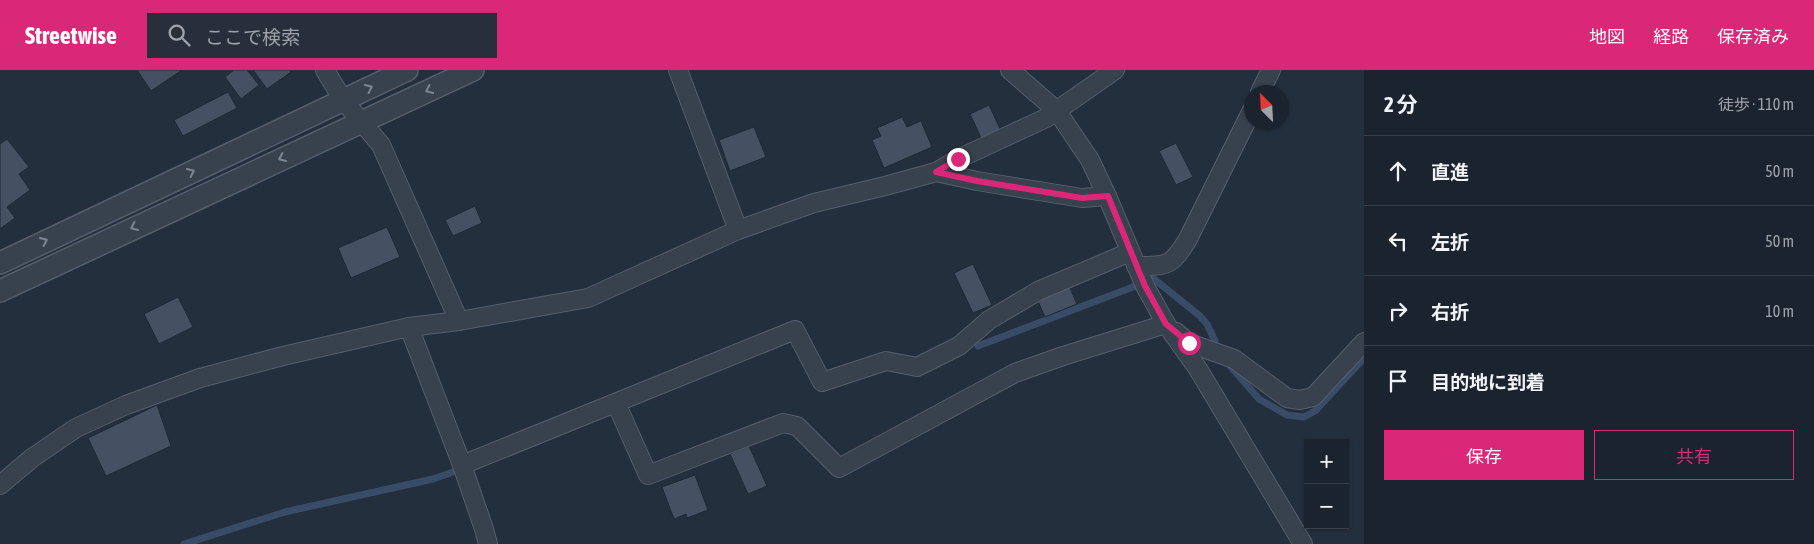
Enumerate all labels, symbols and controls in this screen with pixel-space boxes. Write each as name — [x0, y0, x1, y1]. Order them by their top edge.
search box — [147, 13, 497, 58]
icon: search — [165, 21, 193, 49]
text: Streetwise — [25, 22, 117, 49]
text: ここで検索 — [205, 26, 300, 48]
text: 地図 — [1589, 26, 1625, 47]
text: 経路 — [1653, 26, 1689, 47]
text: 保存済み — [1717, 26, 1789, 47]
one-way arrow — [364, 83, 373, 94]
one-way arrow — [425, 84, 434, 95]
north arrow — [1244, 85, 1289, 130]
text: 2 分 — [1384, 92, 1418, 116]
text: 徒歩 · 110 m — [1718, 95, 1794, 113]
route end — [947, 148, 970, 171]
one-way arrow — [278, 152, 287, 163]
icon: ahead — [1384, 157, 1412, 185]
text: 直進 — [1431, 161, 1469, 183]
text: 50 m — [1765, 162, 1794, 180]
one-way arrow — [185, 168, 194, 178]
one-way arrow — [130, 221, 139, 231]
icon: left — [1384, 227, 1412, 255]
text: 左折 — [1431, 231, 1469, 253]
text: 50 m — [1765, 232, 1794, 250]
one-way arrow — [39, 237, 48, 247]
icon: right — [1384, 297, 1412, 325]
text: 右折 — [1431, 301, 1469, 323]
text: 10 m — [1765, 302, 1794, 320]
route start — [1178, 332, 1201, 355]
icon: arrive — [1384, 367, 1412, 395]
text: 目的地に到着 — [1431, 371, 1545, 393]
button: 保存 — [1384, 430, 1584, 480]
button: 共有 — [1594, 430, 1794, 480]
map controls — [1304, 439, 1349, 529]
button: + — [1304, 439, 1349, 484]
button: − — [1304, 484, 1349, 529]

